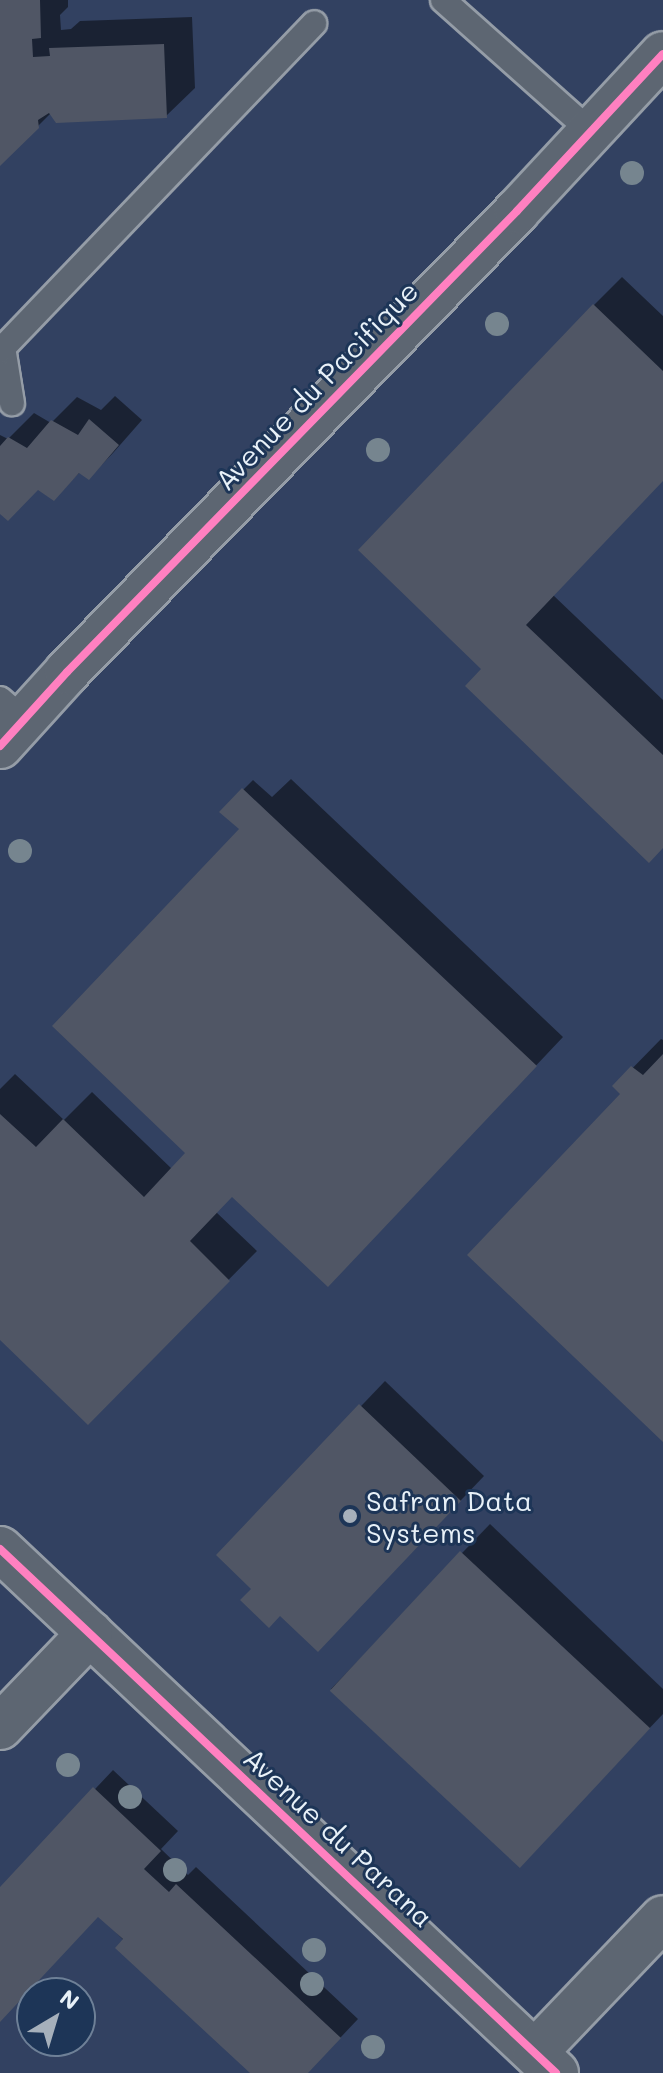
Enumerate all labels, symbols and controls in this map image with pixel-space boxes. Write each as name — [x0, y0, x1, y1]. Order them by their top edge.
street label: Avenue du Pacifique — [208, 274, 424, 496]
place label: Safran Data Systems — [366, 1483, 533, 1549]
marker: Safran Data Systems — [341, 1507, 359, 1525]
street label: Avenue du Parana — [237, 1741, 441, 1933]
north arrow — [16, 1977, 96, 2057]
text: N — [54, 1983, 85, 2016]

